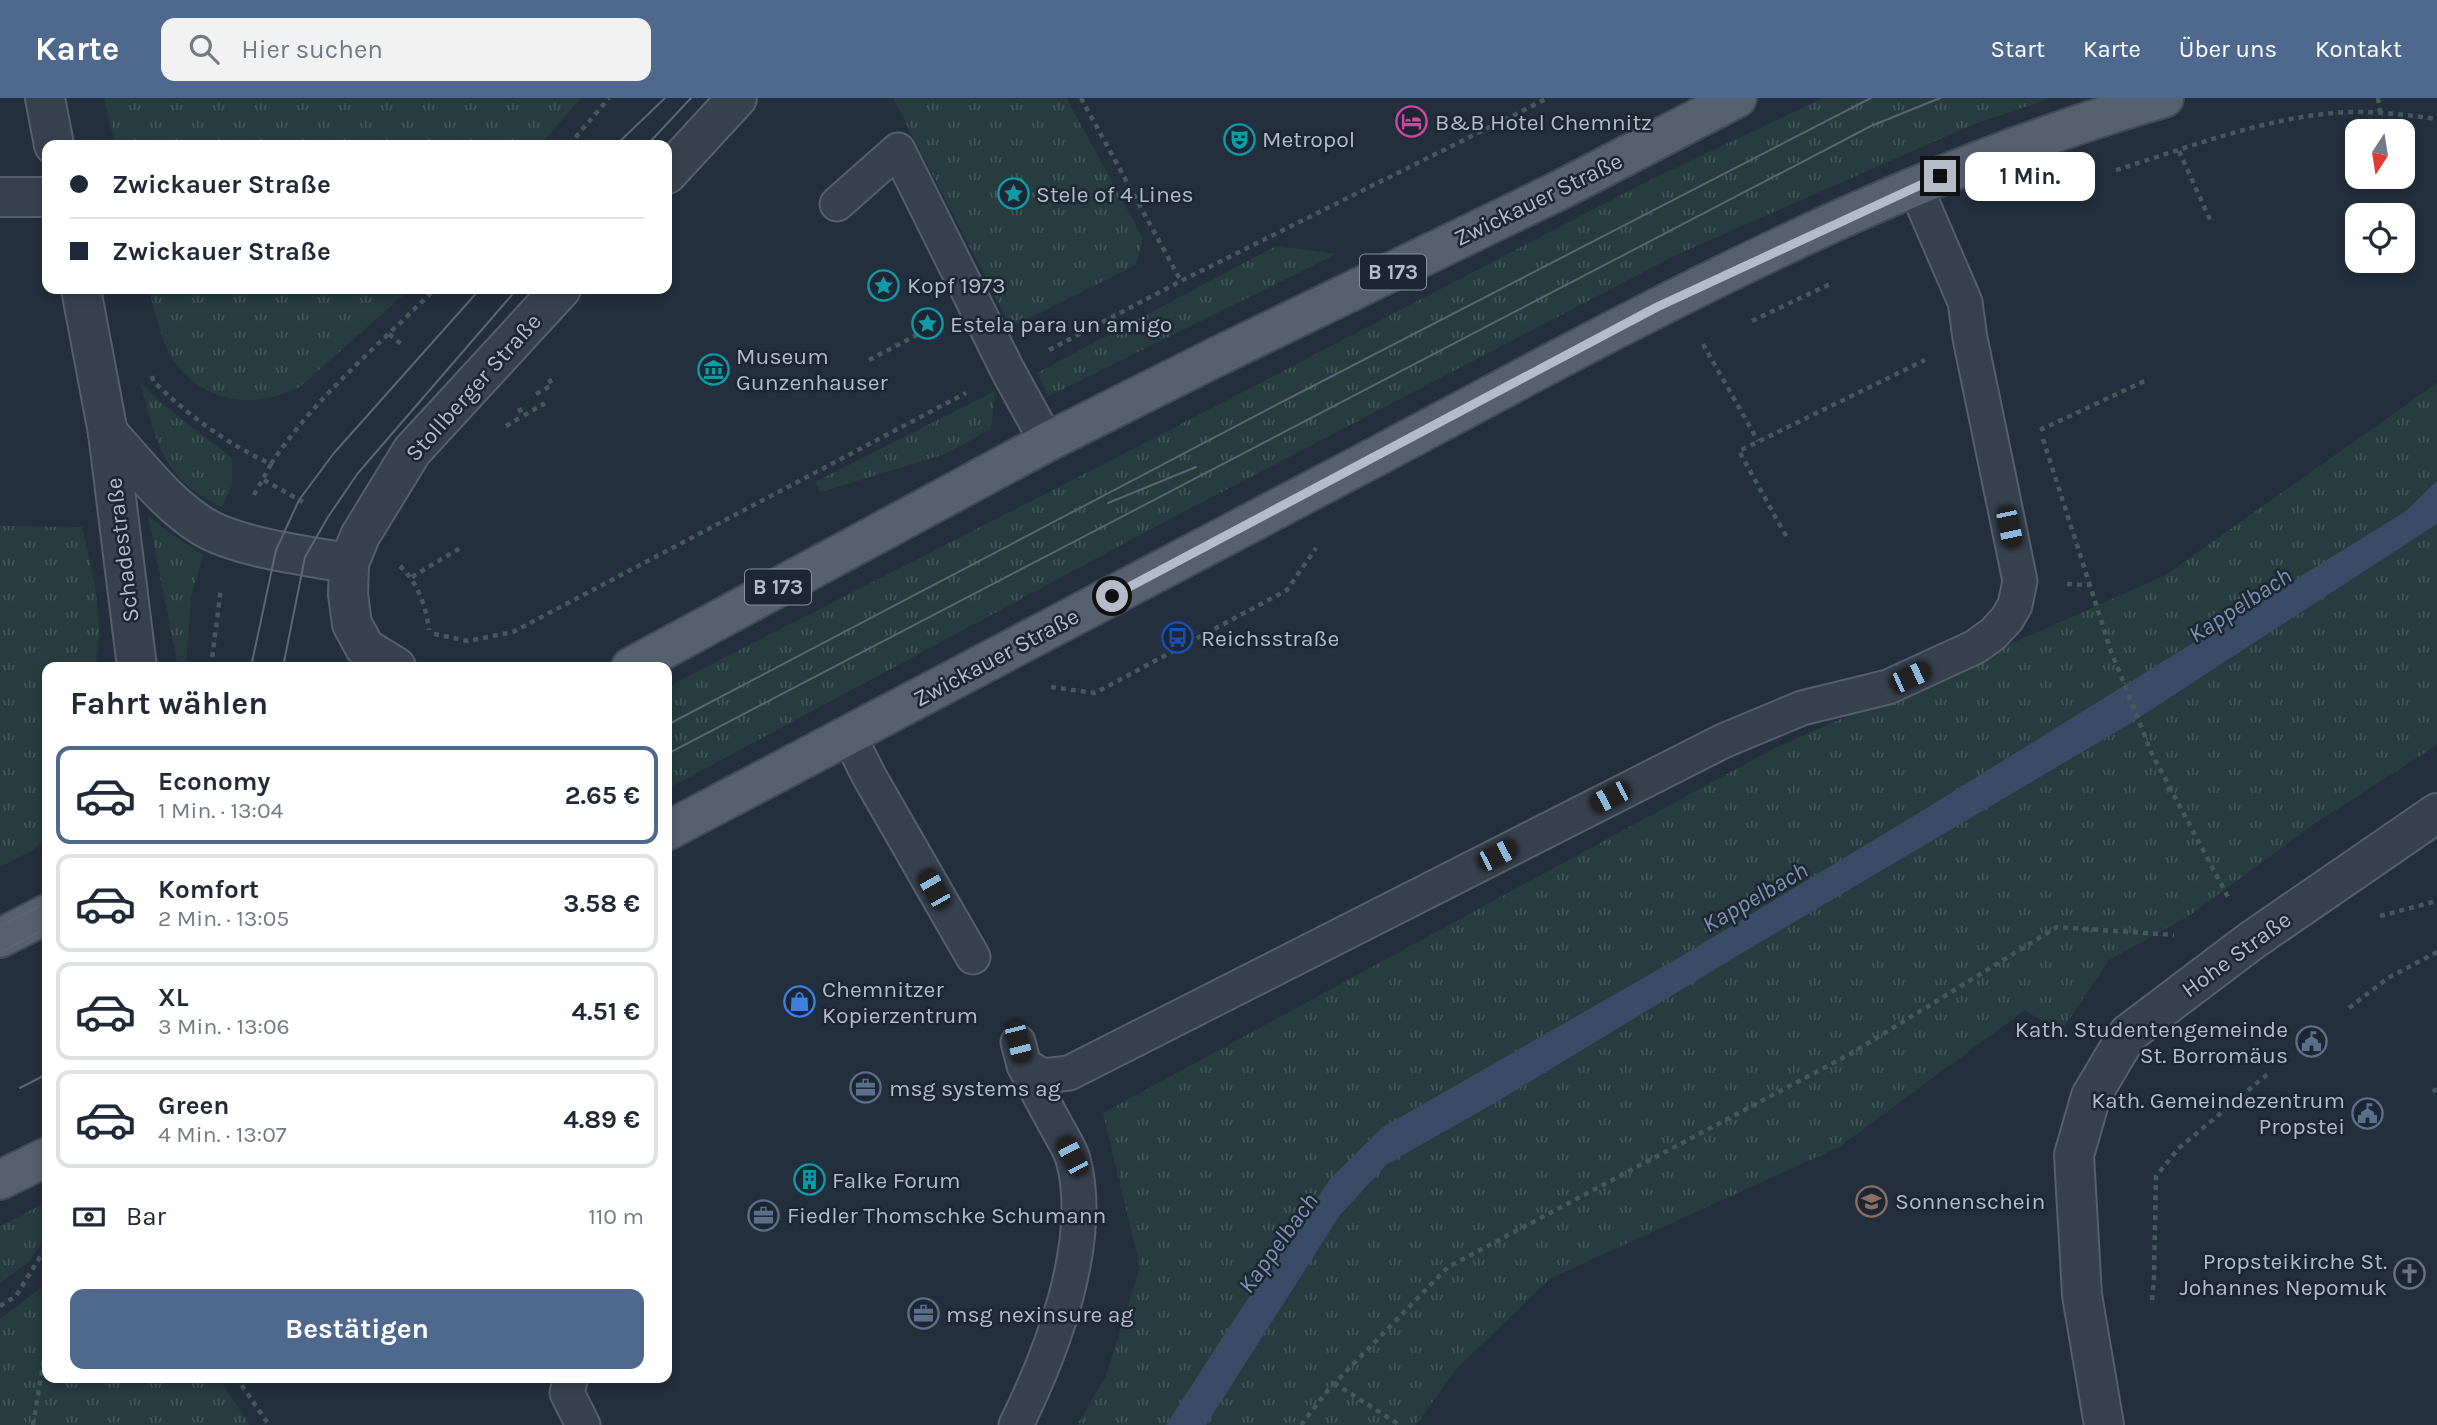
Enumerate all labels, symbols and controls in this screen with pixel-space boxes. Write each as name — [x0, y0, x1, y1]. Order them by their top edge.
search box — [161, 18, 651, 81]
text: Karte — [35, 30, 119, 68]
icon: search — [185, 30, 223, 68]
text: Hier suchen — [241, 34, 383, 65]
text: Start — [1991, 35, 2045, 63]
text: Karte — [2083, 35, 2141, 63]
text: Über uns — [2179, 35, 2277, 63]
text: Kontakt — [2315, 35, 2402, 63]
hotel icon: B&B Hotel Chemnitz — [1395, 105, 1429, 139]
place label: B&B Hotel Chemnitz — [1435, 109, 1652, 136]
north arrow — [2345, 119, 2415, 189]
map controls — [2345, 119, 2415, 273]
theatre icon: Metropol — [1222, 122, 1256, 156]
place label: Metropol — [1262, 126, 1355, 153]
street label: Zwickauer Straße — [1450, 147, 1627, 252]
callout: 1 Min. — [1965, 152, 2094, 200]
route end — [1924, 160, 1956, 192]
text: 1 Min. — [2000, 163, 2060, 190]
text: Zwickauer Straße — [112, 169, 331, 200]
place icon: Stele of 4 Lines — [996, 177, 1030, 211]
place label: Stele of 4 Lines — [1036, 181, 1194, 208]
button: locate — [2345, 203, 2415, 273]
text: Zwickauer Straße — [112, 236, 331, 267]
road number: B 173 — [1360, 254, 1426, 290]
place icon: Kopf 1973 — [867, 268, 901, 302]
place label: Kopf 1973 — [907, 272, 1006, 299]
place icon: Estela para un amigo — [910, 307, 944, 341]
street label: Stollberger Straße — [400, 308, 547, 467]
place label: Estela para un amigo — [950, 311, 1172, 338]
place label: Museum Gunzenhauser — [736, 343, 889, 396]
museum icon: Museum Gunzenhauser — [696, 352, 730, 386]
street label: Schadestraße — [100, 476, 145, 624]
car — [1995, 504, 2024, 550]
water label: Kappelbach — [2183, 561, 2297, 649]
road number: B 173 — [745, 570, 811, 604]
route start — [1096, 580, 1128, 612]
street label: Zwickauer Straße — [909, 602, 1084, 712]
bus stop icon: Reichsstraße — [1161, 621, 1195, 655]
place label: Reichsstraße — [1201, 625, 1339, 652]
car — [1887, 659, 1934, 695]
text: Fahrt wählen — [70, 685, 268, 722]
icon: car — [74, 764, 137, 827]
text: Economy — [158, 766, 270, 797]
car — [1587, 778, 1634, 816]
text: 2.65 € — [565, 780, 640, 811]
text: 1 Min. · 13:04 — [158, 797, 283, 824]
car — [1474, 836, 1521, 874]
water label: Kappelbach — [1697, 856, 1813, 938]
car — [915, 866, 954, 912]
icon: car — [74, 872, 137, 935]
text: Komfort — [158, 874, 259, 905]
text: 3.58 € — [563, 888, 640, 919]
text: 2 Min. · 13:05 — [158, 905, 289, 932]
street label: Hohe Straße — [2176, 906, 2296, 1003]
place label: Chemnitzer Kopierzentrum — [822, 976, 978, 1029]
icon: car — [74, 980, 137, 1043]
text: XL — [158, 982, 189, 1013]
shop icon: Chemnitzer Kopierzentrum — [782, 985, 816, 1019]
text: 4.51 € — [571, 996, 640, 1027]
text: 3 Min. · 13:06 — [158, 1013, 290, 1040]
place label: Kath. Studentengemeinde St. Borromäus — [2015, 1016, 2288, 1069]
car — [1003, 1019, 1034, 1065]
public building icon: Kath. Studentengemeinde St. Borromäus — [2294, 1025, 2328, 1059]
office icon: msg systems ag — [849, 1071, 883, 1105]
place label: msg systems ag — [889, 1075, 1061, 1102]
place label: Kath. Gemeindezentrum Propstei — [2091, 1087, 2345, 1140]
icon: car — [74, 1088, 137, 1151]
text: Green — [158, 1090, 230, 1121]
public building icon: Kath. Gemeindezentrum Propstei — [2351, 1096, 2385, 1130]
text: 4.89 € — [563, 1104, 640, 1135]
text: 4 Min. · 13:07 — [158, 1121, 287, 1148]
car — [1053, 1133, 1092, 1179]
building icon: Falke Forum — [792, 1163, 826, 1197]
place label: Falke Forum — [832, 1167, 961, 1194]
school or university icon: Sonnenschein — [1855, 1184, 1889, 1218]
water label: Kappelbach — [1232, 1187, 1324, 1299]
place label: Sonnenschein — [1895, 1188, 2045, 1215]
icon: cash — [70, 1198, 108, 1236]
office icon: Fiedler Thomschke Schumann — [747, 1198, 781, 1232]
text: Bar — [126, 1201, 166, 1232]
place label: Fiedler Thomschke Schumann — [787, 1202, 1106, 1229]
text: 110 m — [588, 1203, 644, 1230]
place label: Propsteikirche St. Johannes Nepomuk — [2180, 1248, 2387, 1301]
church icon: Propsteikirche St. Johannes Nepomuk — [2393, 1257, 2427, 1291]
button: Bestätigen — [70, 1289, 644, 1369]
office icon: msg nexinsure ag — [906, 1297, 940, 1331]
place label: msg nexinsure ag — [946, 1301, 1133, 1328]

